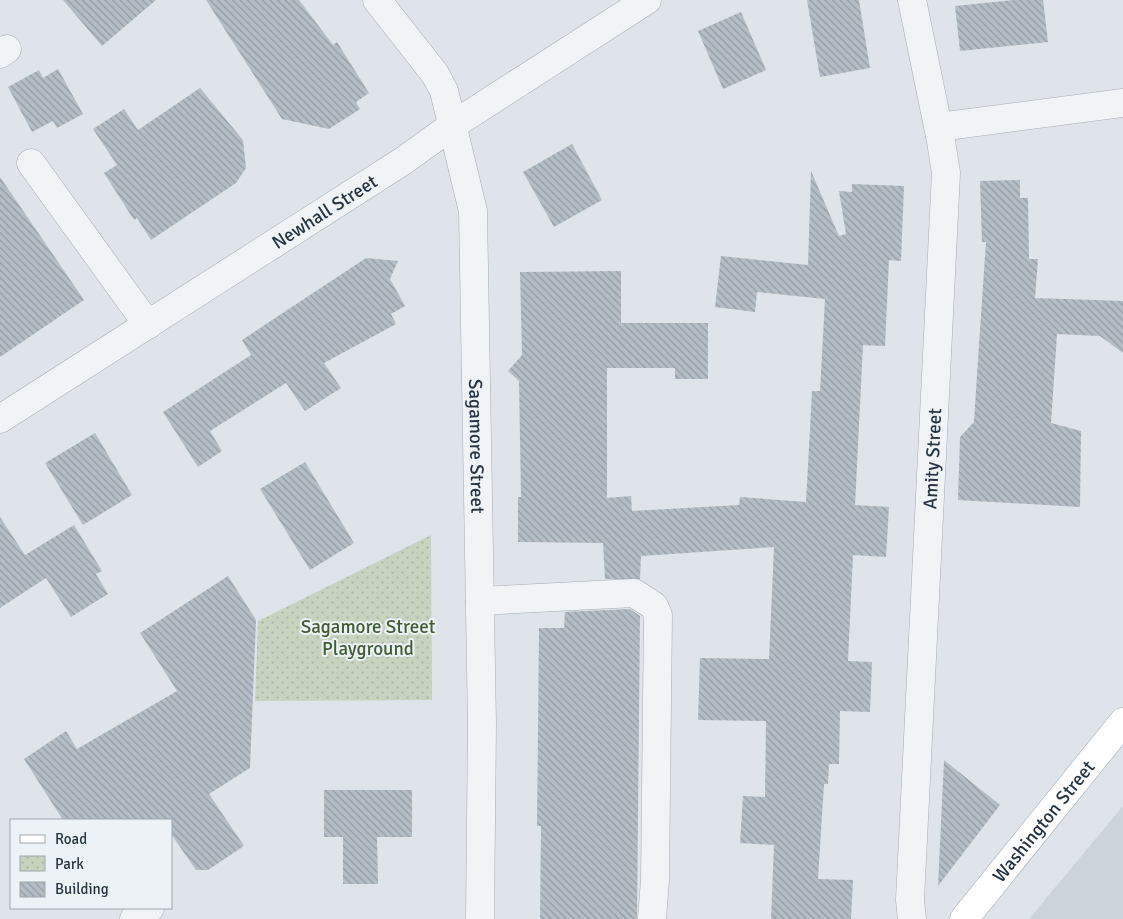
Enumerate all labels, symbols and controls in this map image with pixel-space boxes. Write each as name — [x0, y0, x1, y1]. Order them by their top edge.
street label: Newhall Street — [268, 169, 382, 255]
street label: Sagamore Street — [463, 379, 489, 514]
street label: Amity Street — [918, 407, 947, 510]
park label: Sagamore Street Playground — [301, 615, 436, 661]
street label: Washington Street — [988, 755, 1101, 887]
legend — [10, 819, 172, 909]
text: Road — [55, 830, 87, 848]
text: Park — [55, 855, 84, 873]
text: Building — [55, 880, 109, 898]

